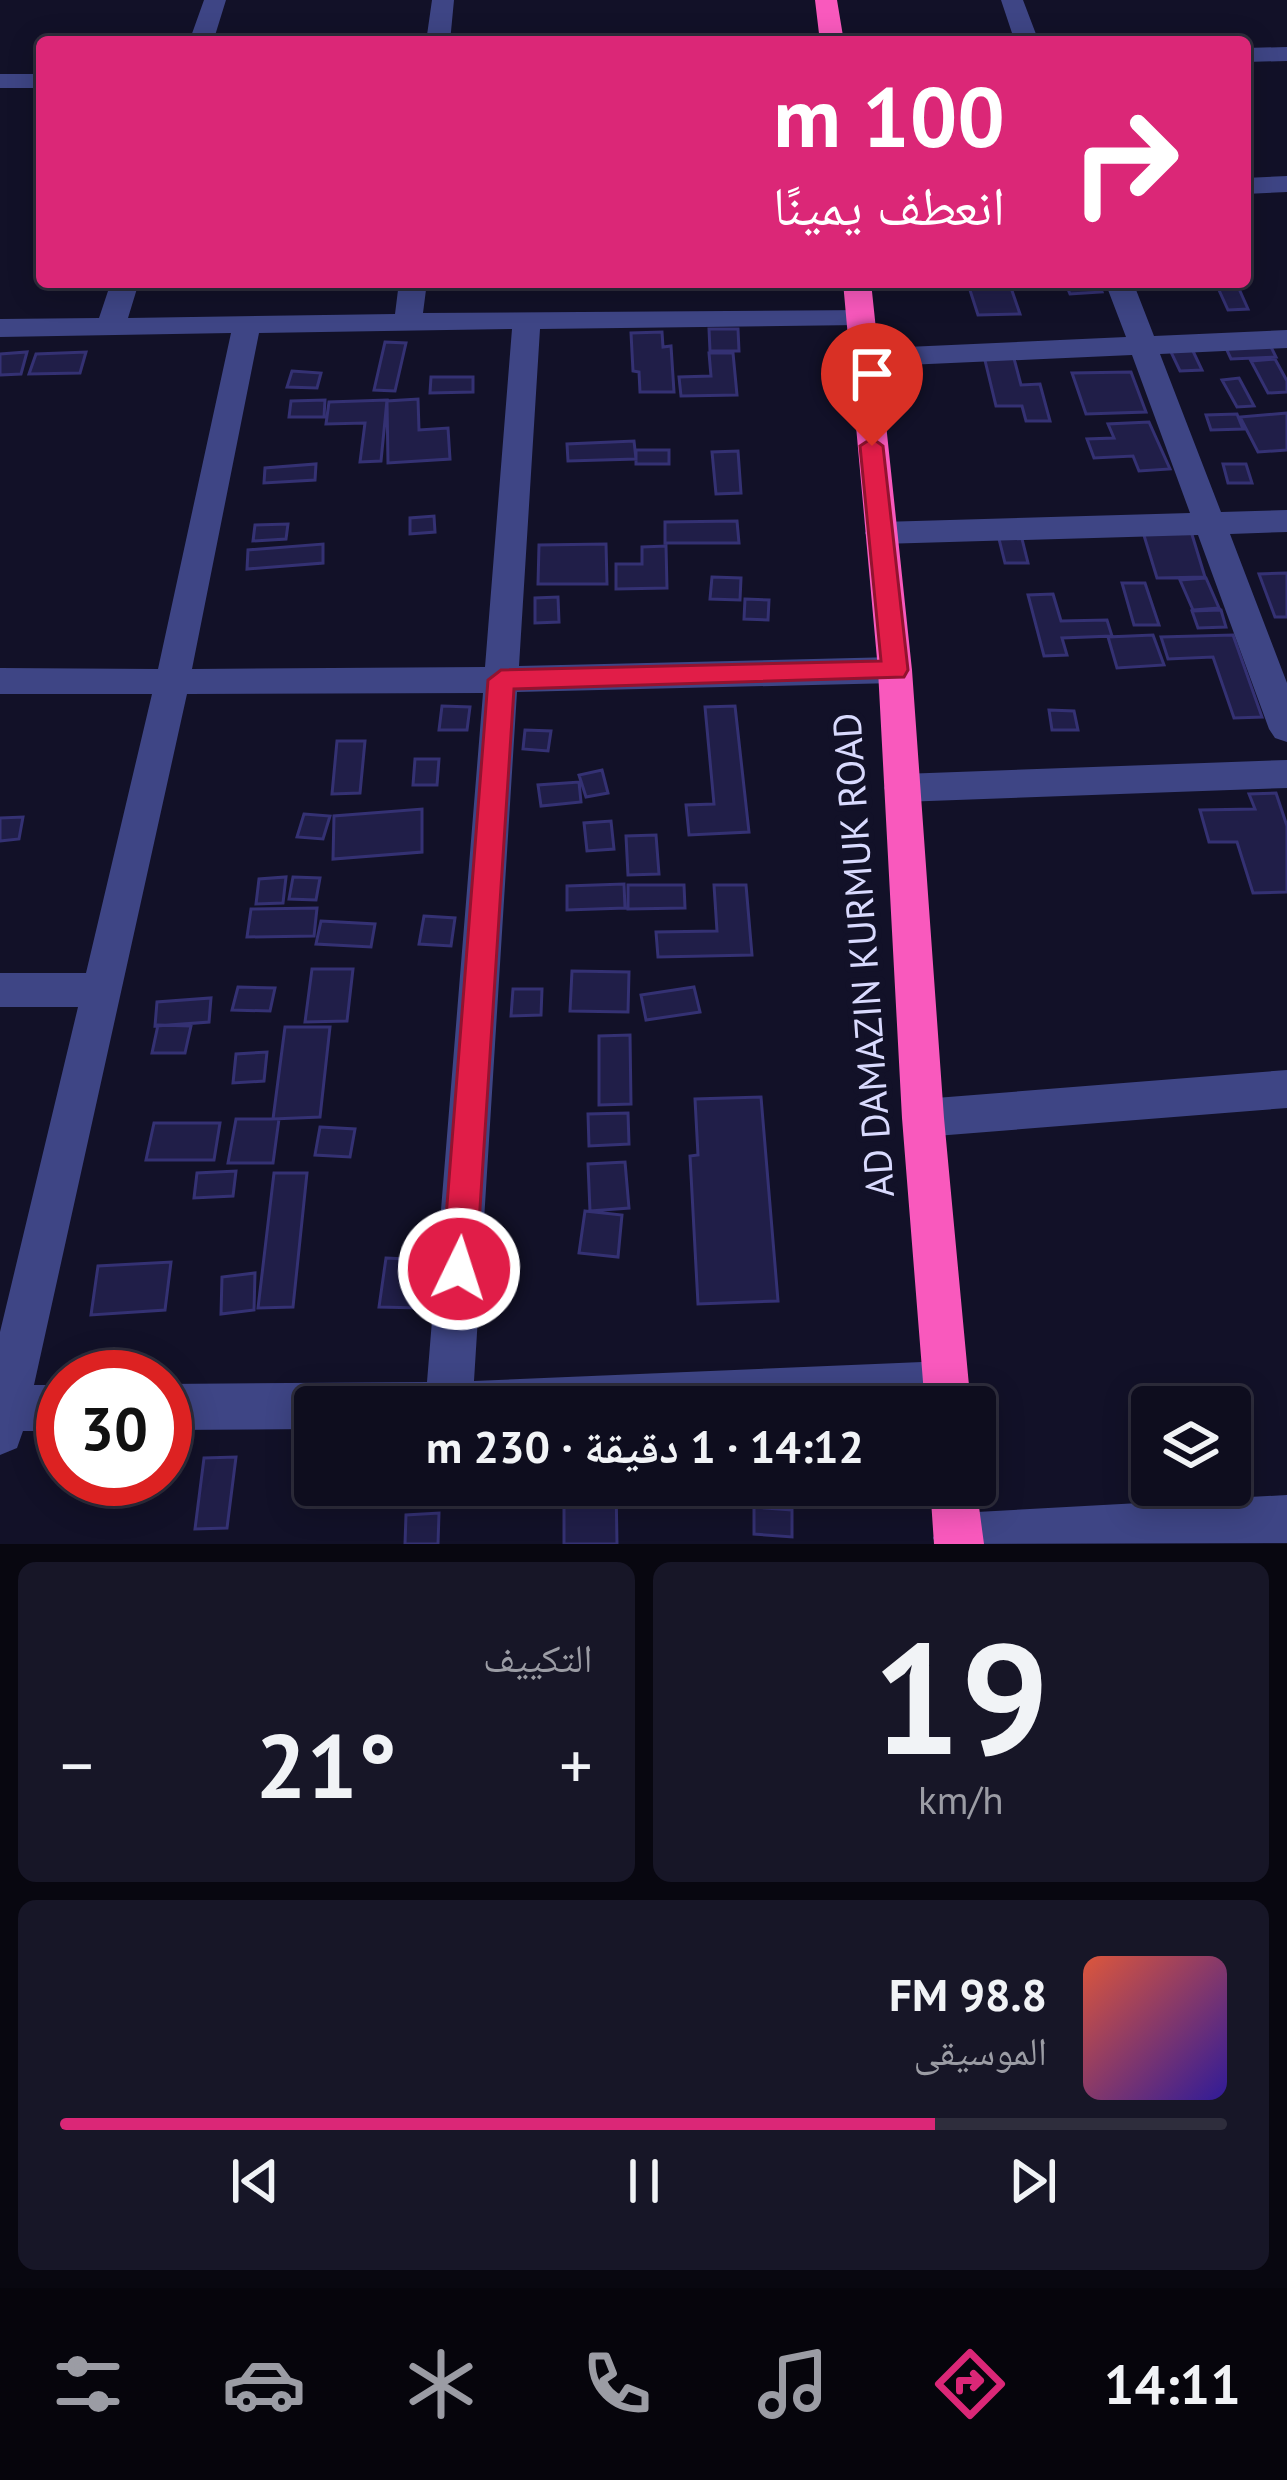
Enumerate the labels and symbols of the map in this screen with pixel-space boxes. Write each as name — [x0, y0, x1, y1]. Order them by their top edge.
pin — [821, 323, 923, 446]
street label: AD DAMAZIN KURMUK ROAD — [820, 711, 905, 1199]
position arrow — [396, 1206, 522, 1332]
speed limit sign: 30 — [36, 1350, 192, 1506]

